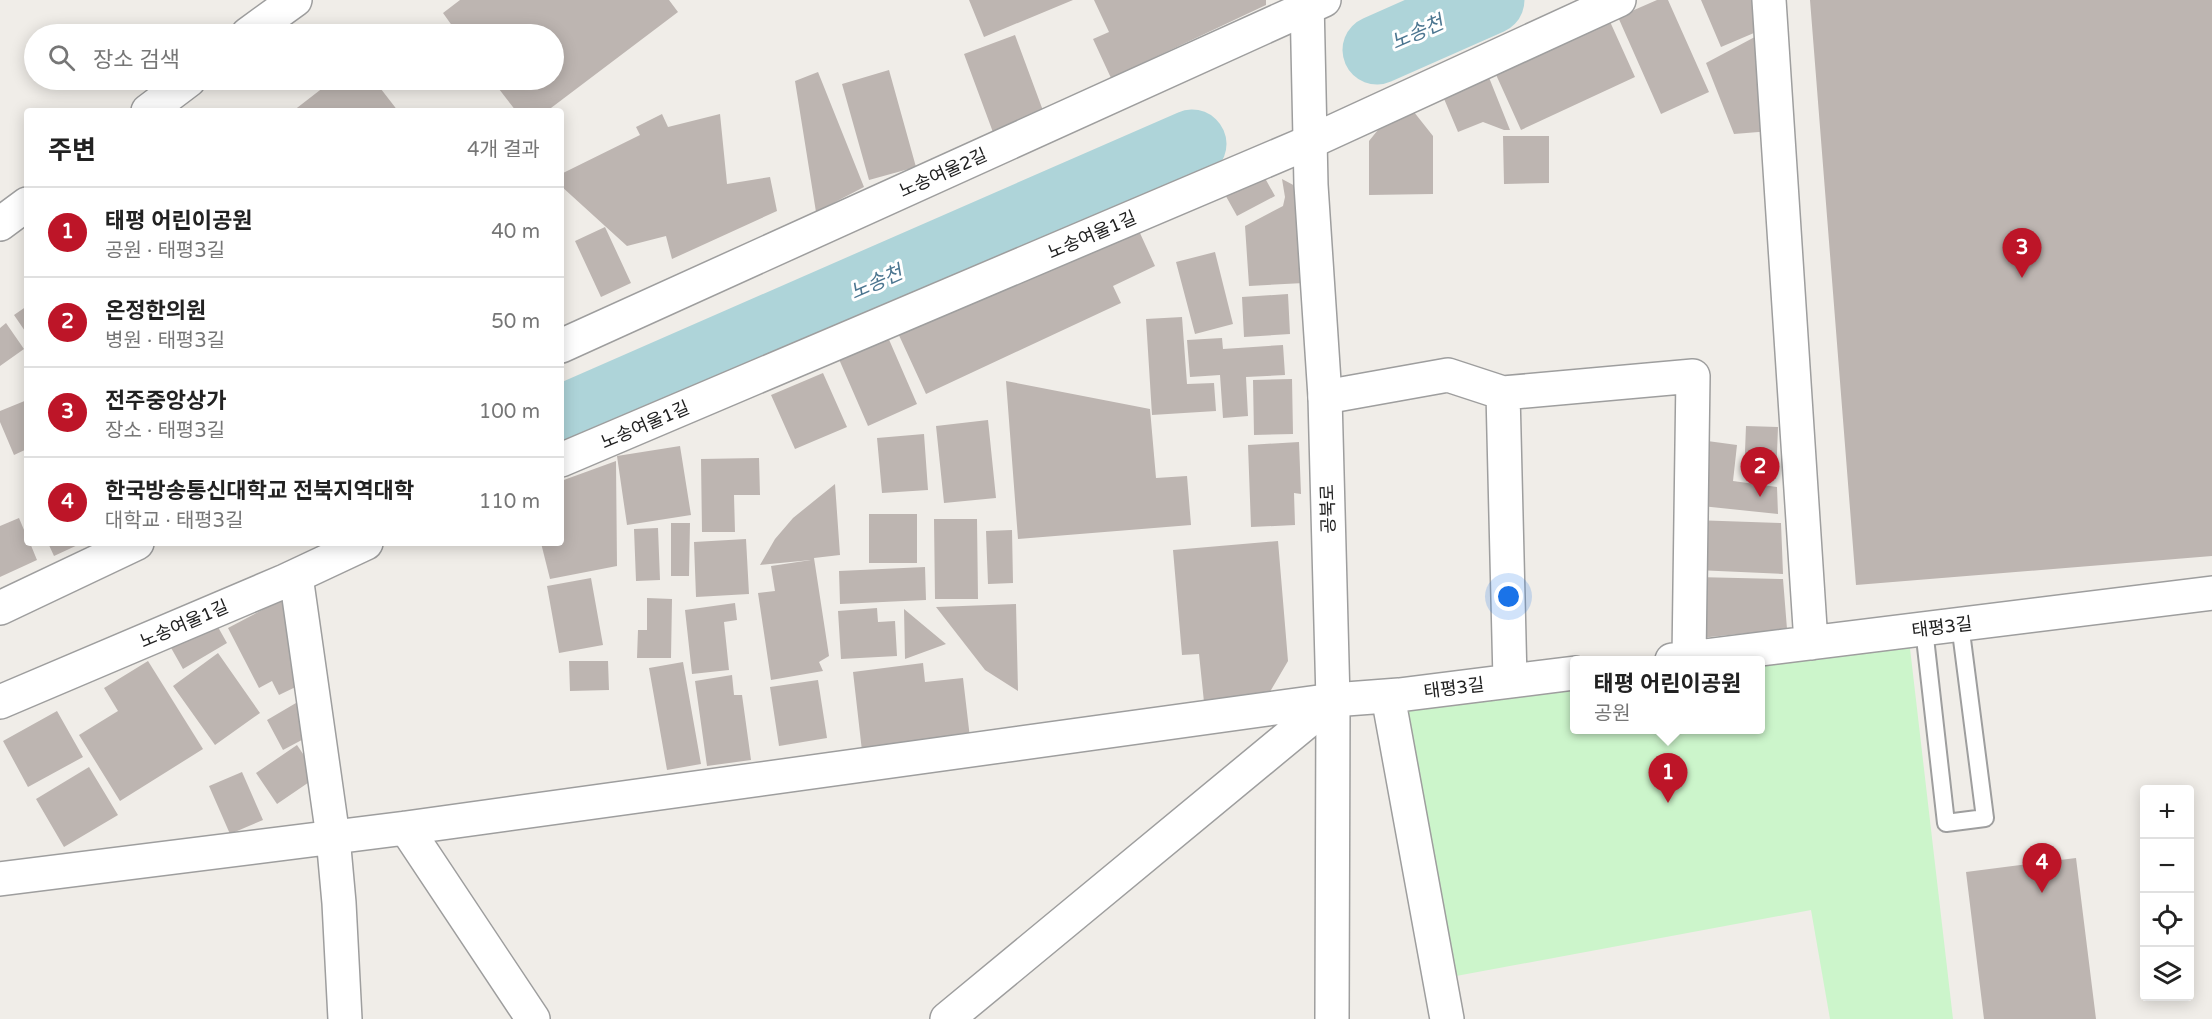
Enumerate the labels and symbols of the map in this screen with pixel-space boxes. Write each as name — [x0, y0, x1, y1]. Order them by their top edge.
water label: 노송천 — [1387, 10, 1450, 55]
street label: 노송여울2길 — [896, 144, 990, 202]
street label: 노송여울1길 — [1044, 206, 1140, 264]
pin: 3 — [2002, 228, 2042, 278]
water label: 노송천 — [846, 260, 909, 305]
street label: 노송여울1길 — [597, 396, 693, 454]
pin: 2 — [1740, 448, 1780, 497]
street label: 공북로 — [1316, 484, 1340, 534]
your location — [1494, 582, 1523, 611]
street label: 노송여울1길 — [136, 595, 232, 653]
street label: 태평3길 — [1910, 612, 1974, 642]
street label: 태평3길 — [1422, 673, 1486, 703]
pin: 1 — [1648, 754, 1688, 803]
pin: 4 — [2022, 844, 2062, 893]

